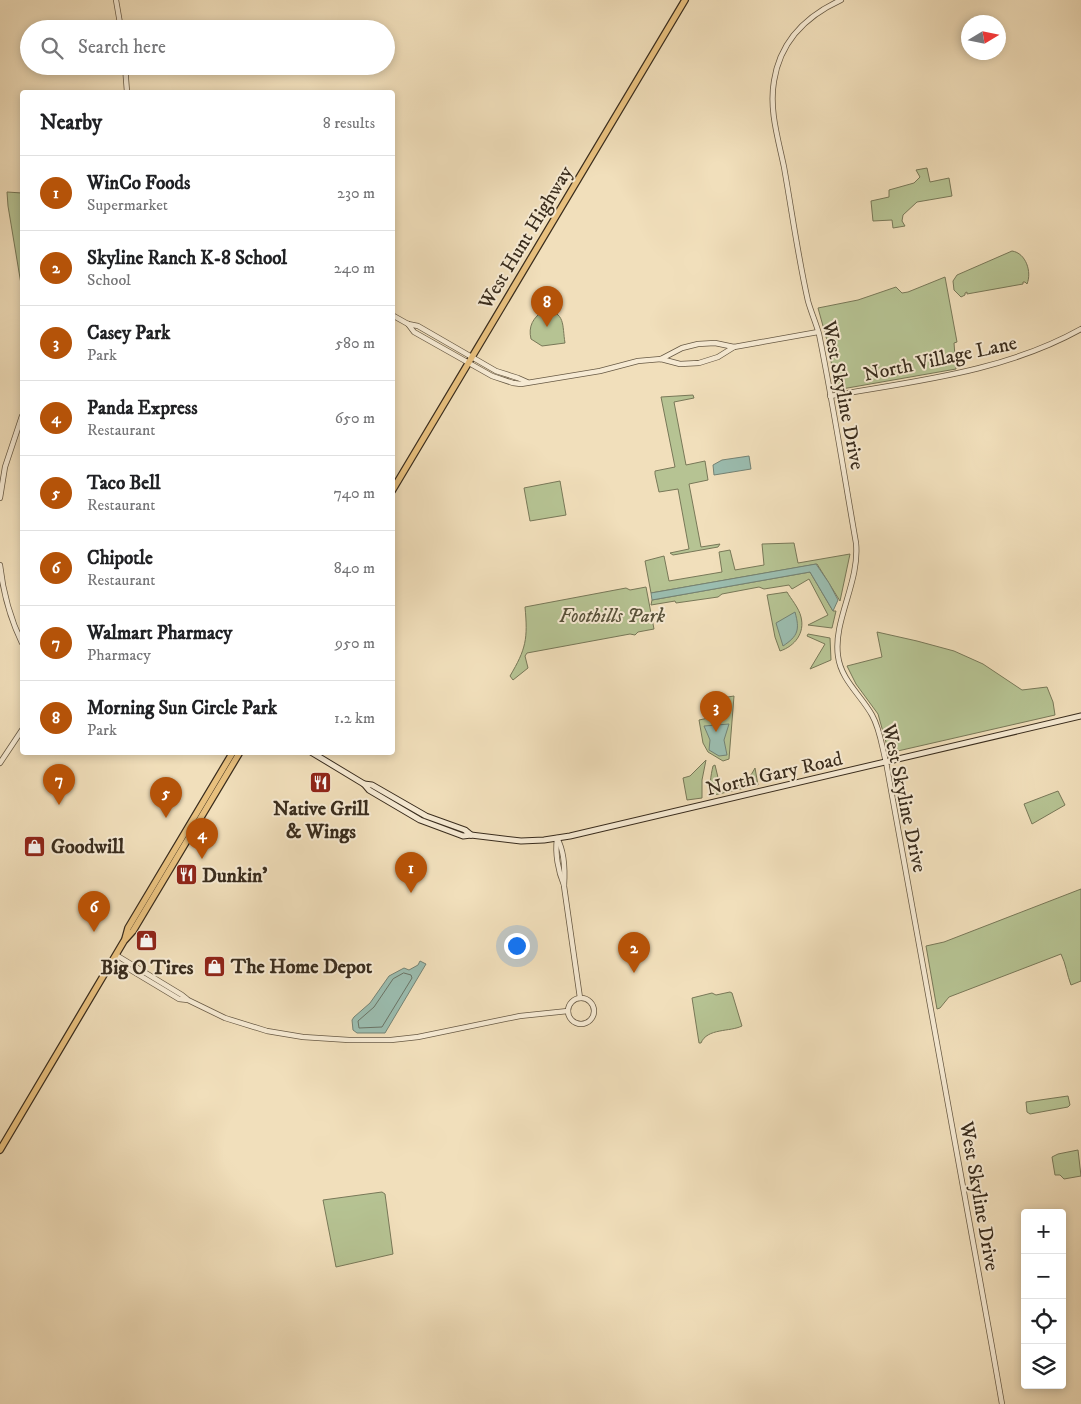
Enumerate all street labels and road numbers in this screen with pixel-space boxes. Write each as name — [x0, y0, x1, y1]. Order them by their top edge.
street label: West Hunt Highway — [473, 161, 579, 315]
street label: West Skyline Drive — [816, 318, 869, 472]
street label: North Village Lane — [861, 331, 1019, 388]
street label: West Skyline Drive — [875, 721, 931, 875]
street label: North Gary Road — [704, 747, 845, 802]
street label: West Skyline Drive — [953, 1119, 1004, 1273]

